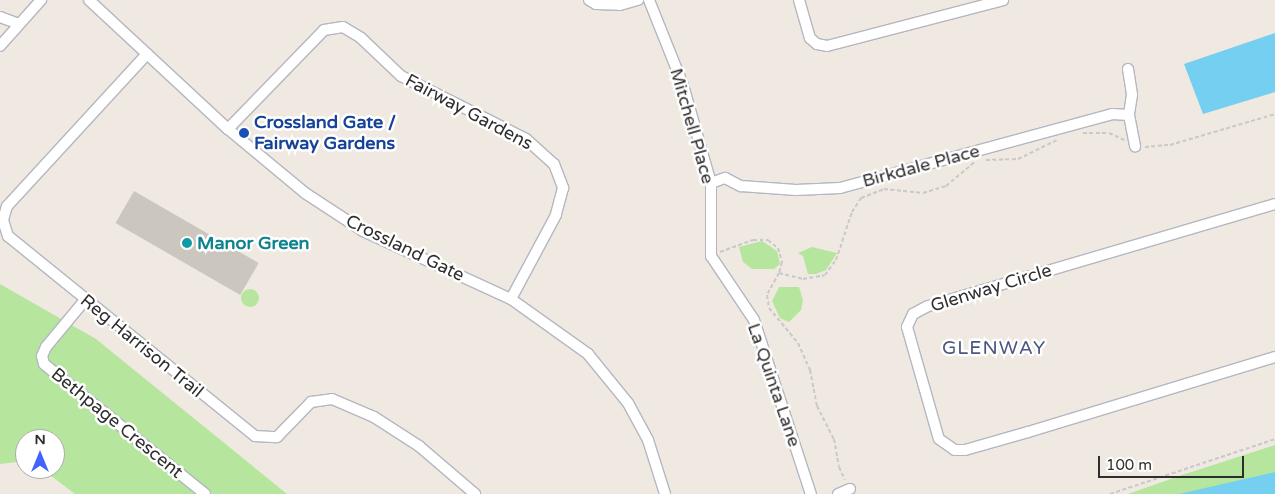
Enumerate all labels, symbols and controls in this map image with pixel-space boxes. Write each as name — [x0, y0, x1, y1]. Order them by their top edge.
street label: Mitchell Place — [665, 66, 719, 186]
street label: Fairway Gardens — [402, 69, 536, 155]
place label: Crossland Gate / Fairway Gardens — [254, 112, 396, 154]
marker: Crossland Gate / Fairway Gardens — [238, 127, 250, 139]
street label: Birkdale Place — [860, 140, 982, 192]
street label: Crossland Gate — [342, 210, 468, 286]
place label: Manor Green — [197, 232, 310, 254]
marker: Manor Green — [181, 237, 193, 249]
street label: Glenway Circle — [928, 259, 1054, 317]
street label: Reg Harrison Trail — [76, 290, 208, 402]
street label: La Quinta Lane — [743, 320, 805, 450]
district label: GLENWAY — [941, 338, 1047, 360]
street label: Bethpage Crescent — [47, 363, 187, 483]
north arrow — [15, 429, 65, 479]
text: N — [34, 431, 46, 448]
scale bar — [1100, 446, 1246, 478]
text: 100 m — [1106, 456, 1152, 474]

